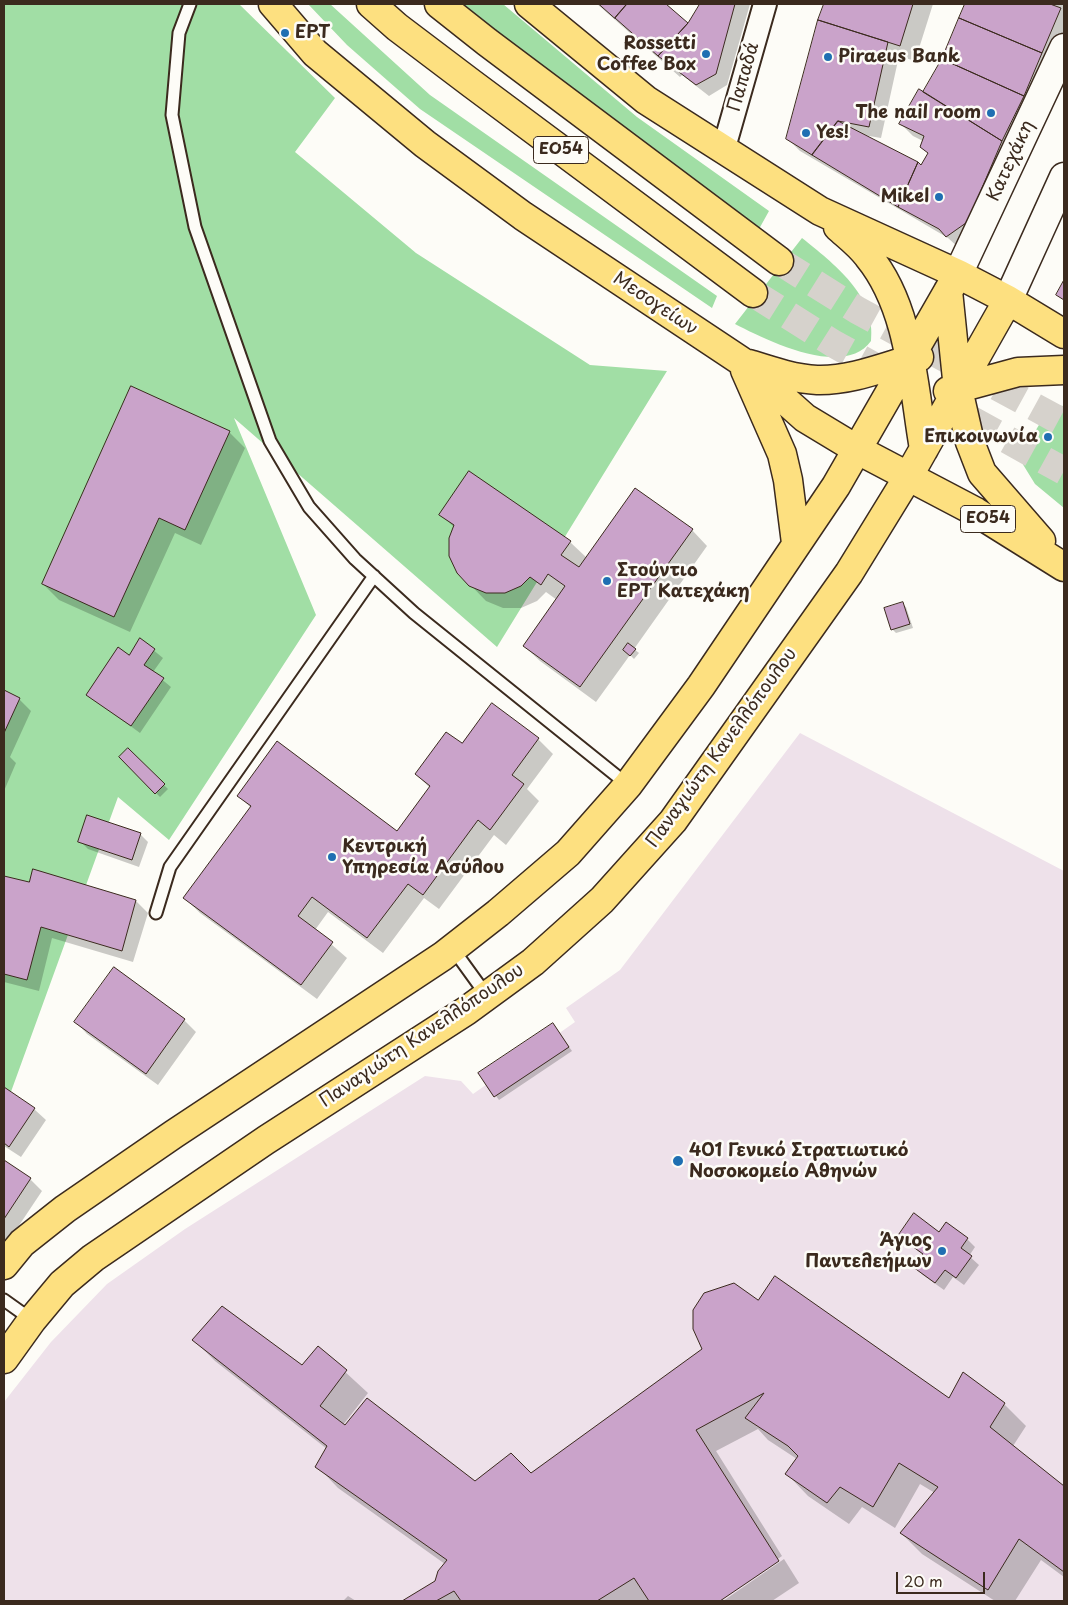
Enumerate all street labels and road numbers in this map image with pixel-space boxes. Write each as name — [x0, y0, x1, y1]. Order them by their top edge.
street label: Παπαδά — [724, 40, 764, 114]
street label: Κατεχάκη — [983, 117, 1039, 205]
road number: ΕΟ54 — [534, 136, 588, 164]
street label: Μεσογείων — [609, 268, 701, 340]
road number: ΕΟ54 — [960, 506, 1016, 532]
street label: Παναγιώτη Κανελλόπουλου — [642, 644, 802, 852]
street label: Παναγιώτη Κανελλόπουλου — [316, 960, 528, 1112]

